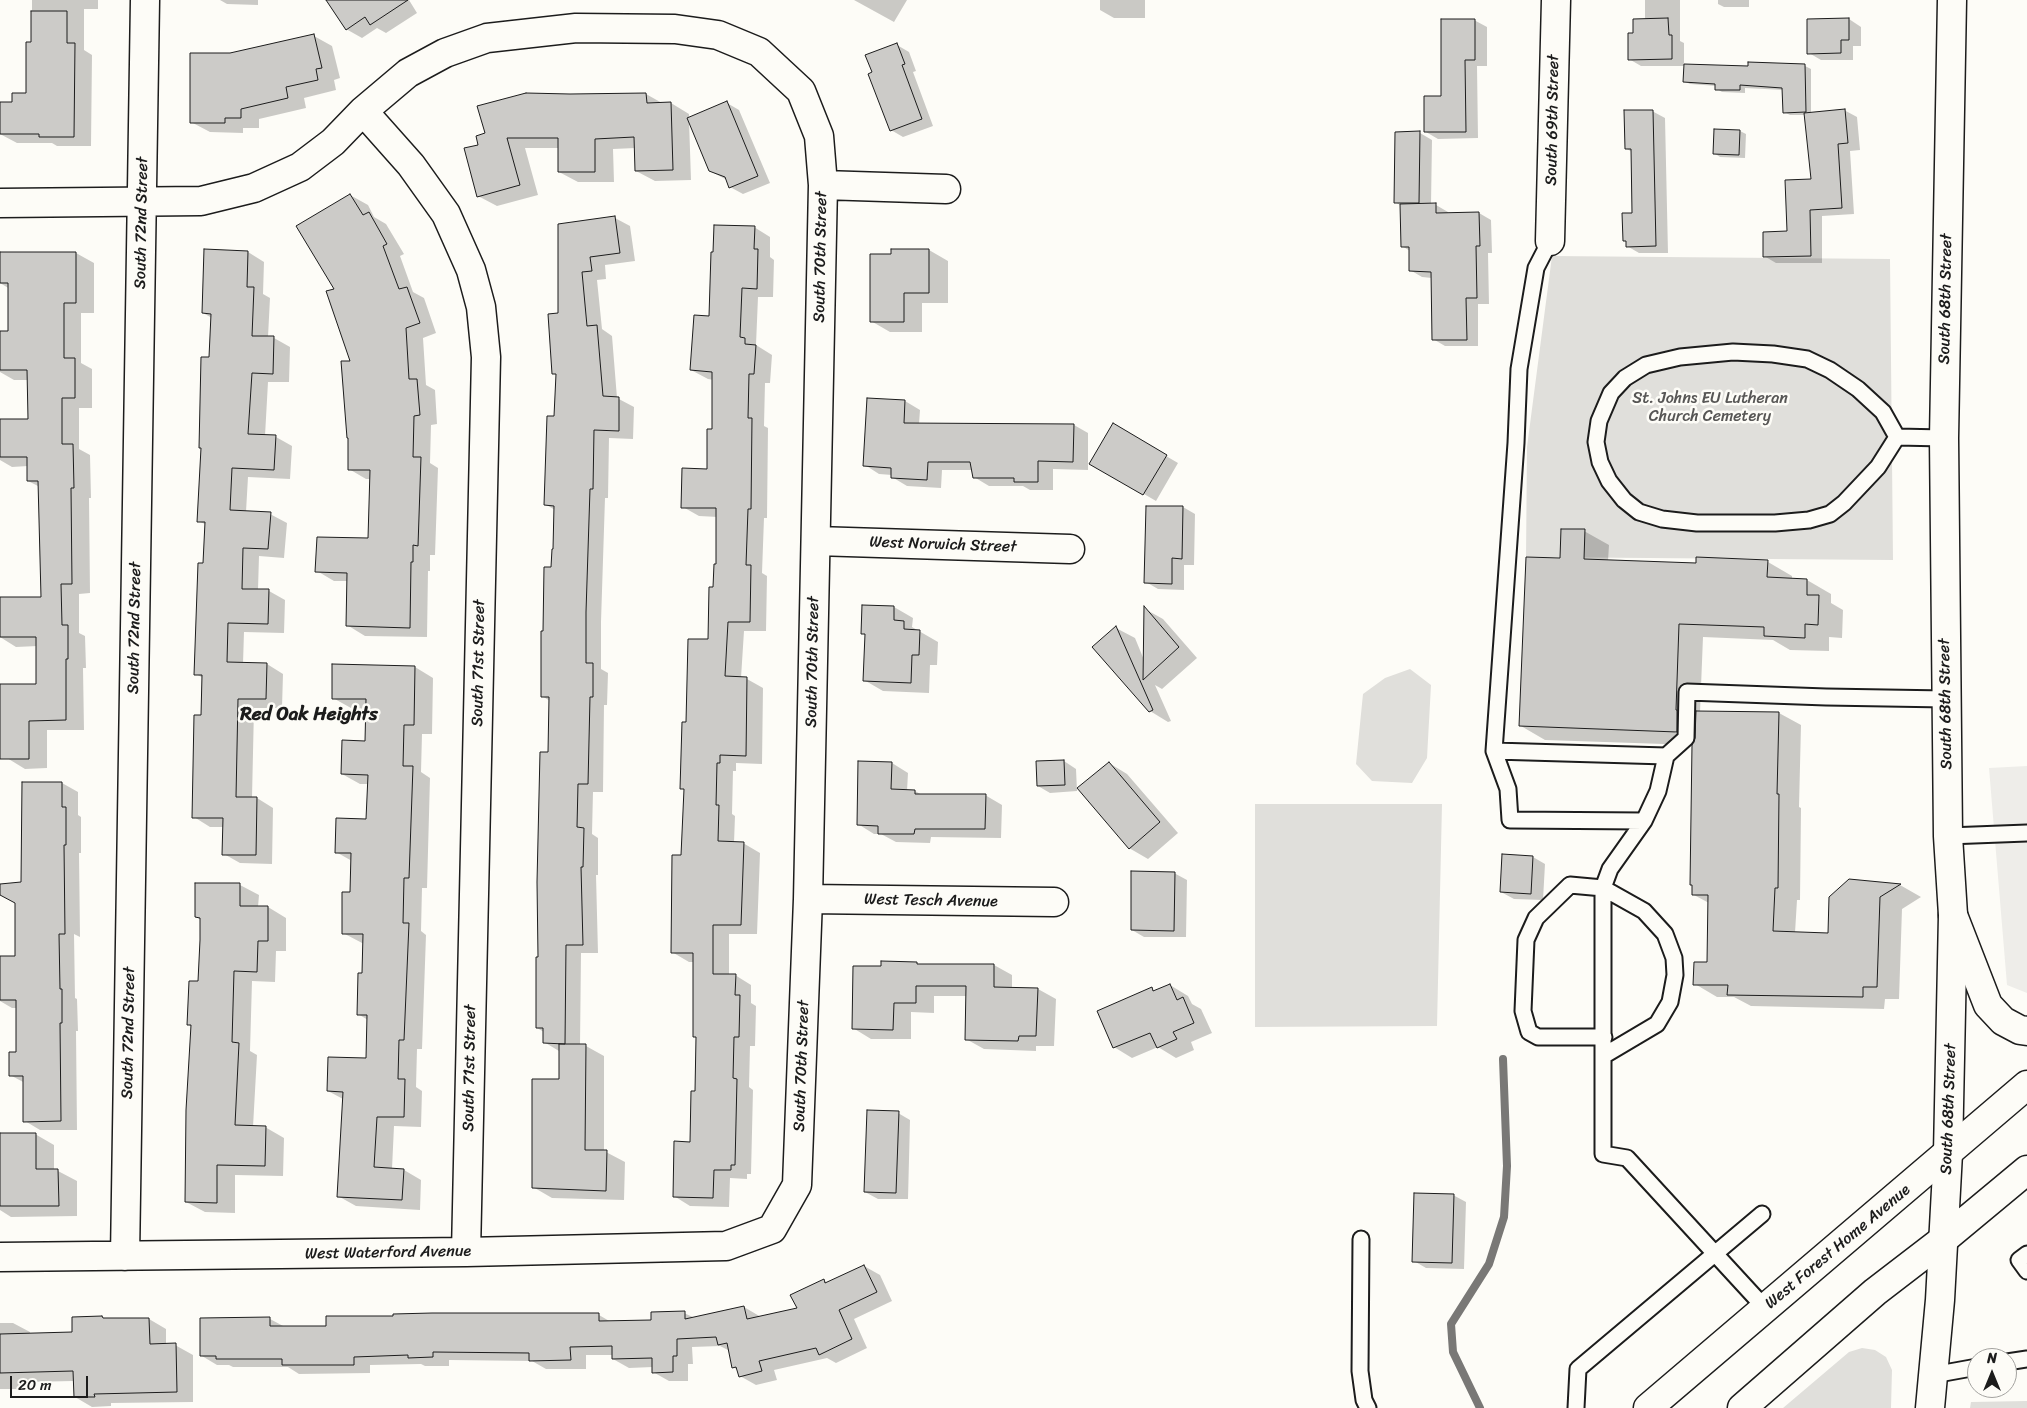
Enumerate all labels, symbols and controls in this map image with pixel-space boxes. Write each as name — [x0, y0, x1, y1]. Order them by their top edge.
street label: South 69th Street — [1542, 54, 1564, 186]
street label: South 72nd Street — [131, 157, 153, 289]
street label: South 70th Street — [810, 191, 832, 323]
street label: South 68th Street — [1935, 233, 1957, 365]
park label: St. Johns EU Lutheran Church Cemetery — [1632, 389, 1788, 427]
street label: West Norwich Street — [869, 533, 1017, 557]
street label: South 72nd Street — [124, 562, 146, 694]
street label: South 70th Street — [802, 596, 824, 728]
street label: South 71st Street — [468, 599, 490, 727]
street label: South 68th Street — [1935, 638, 1957, 770]
district label: Red Oak Heights — [240, 704, 378, 726]
street label: West Tesch Avenue — [864, 890, 998, 912]
street label: South 72nd Street — [118, 967, 140, 1099]
street label: South 70th Street — [790, 1000, 814, 1132]
street label: South 71st Street — [459, 1004, 481, 1132]
street label: South 68th Street — [1937, 1043, 1961, 1175]
street label: West Forest Home Avenue — [1761, 1181, 1915, 1313]
street label: West Waterford Avenue — [305, 1242, 471, 1264]
text: N — [1987, 1346, 1997, 1371]
north arrow — [1967, 1348, 2017, 1398]
scale bar — [12, 1366, 90, 1398]
text: 20 m — [18, 1372, 52, 1398]

